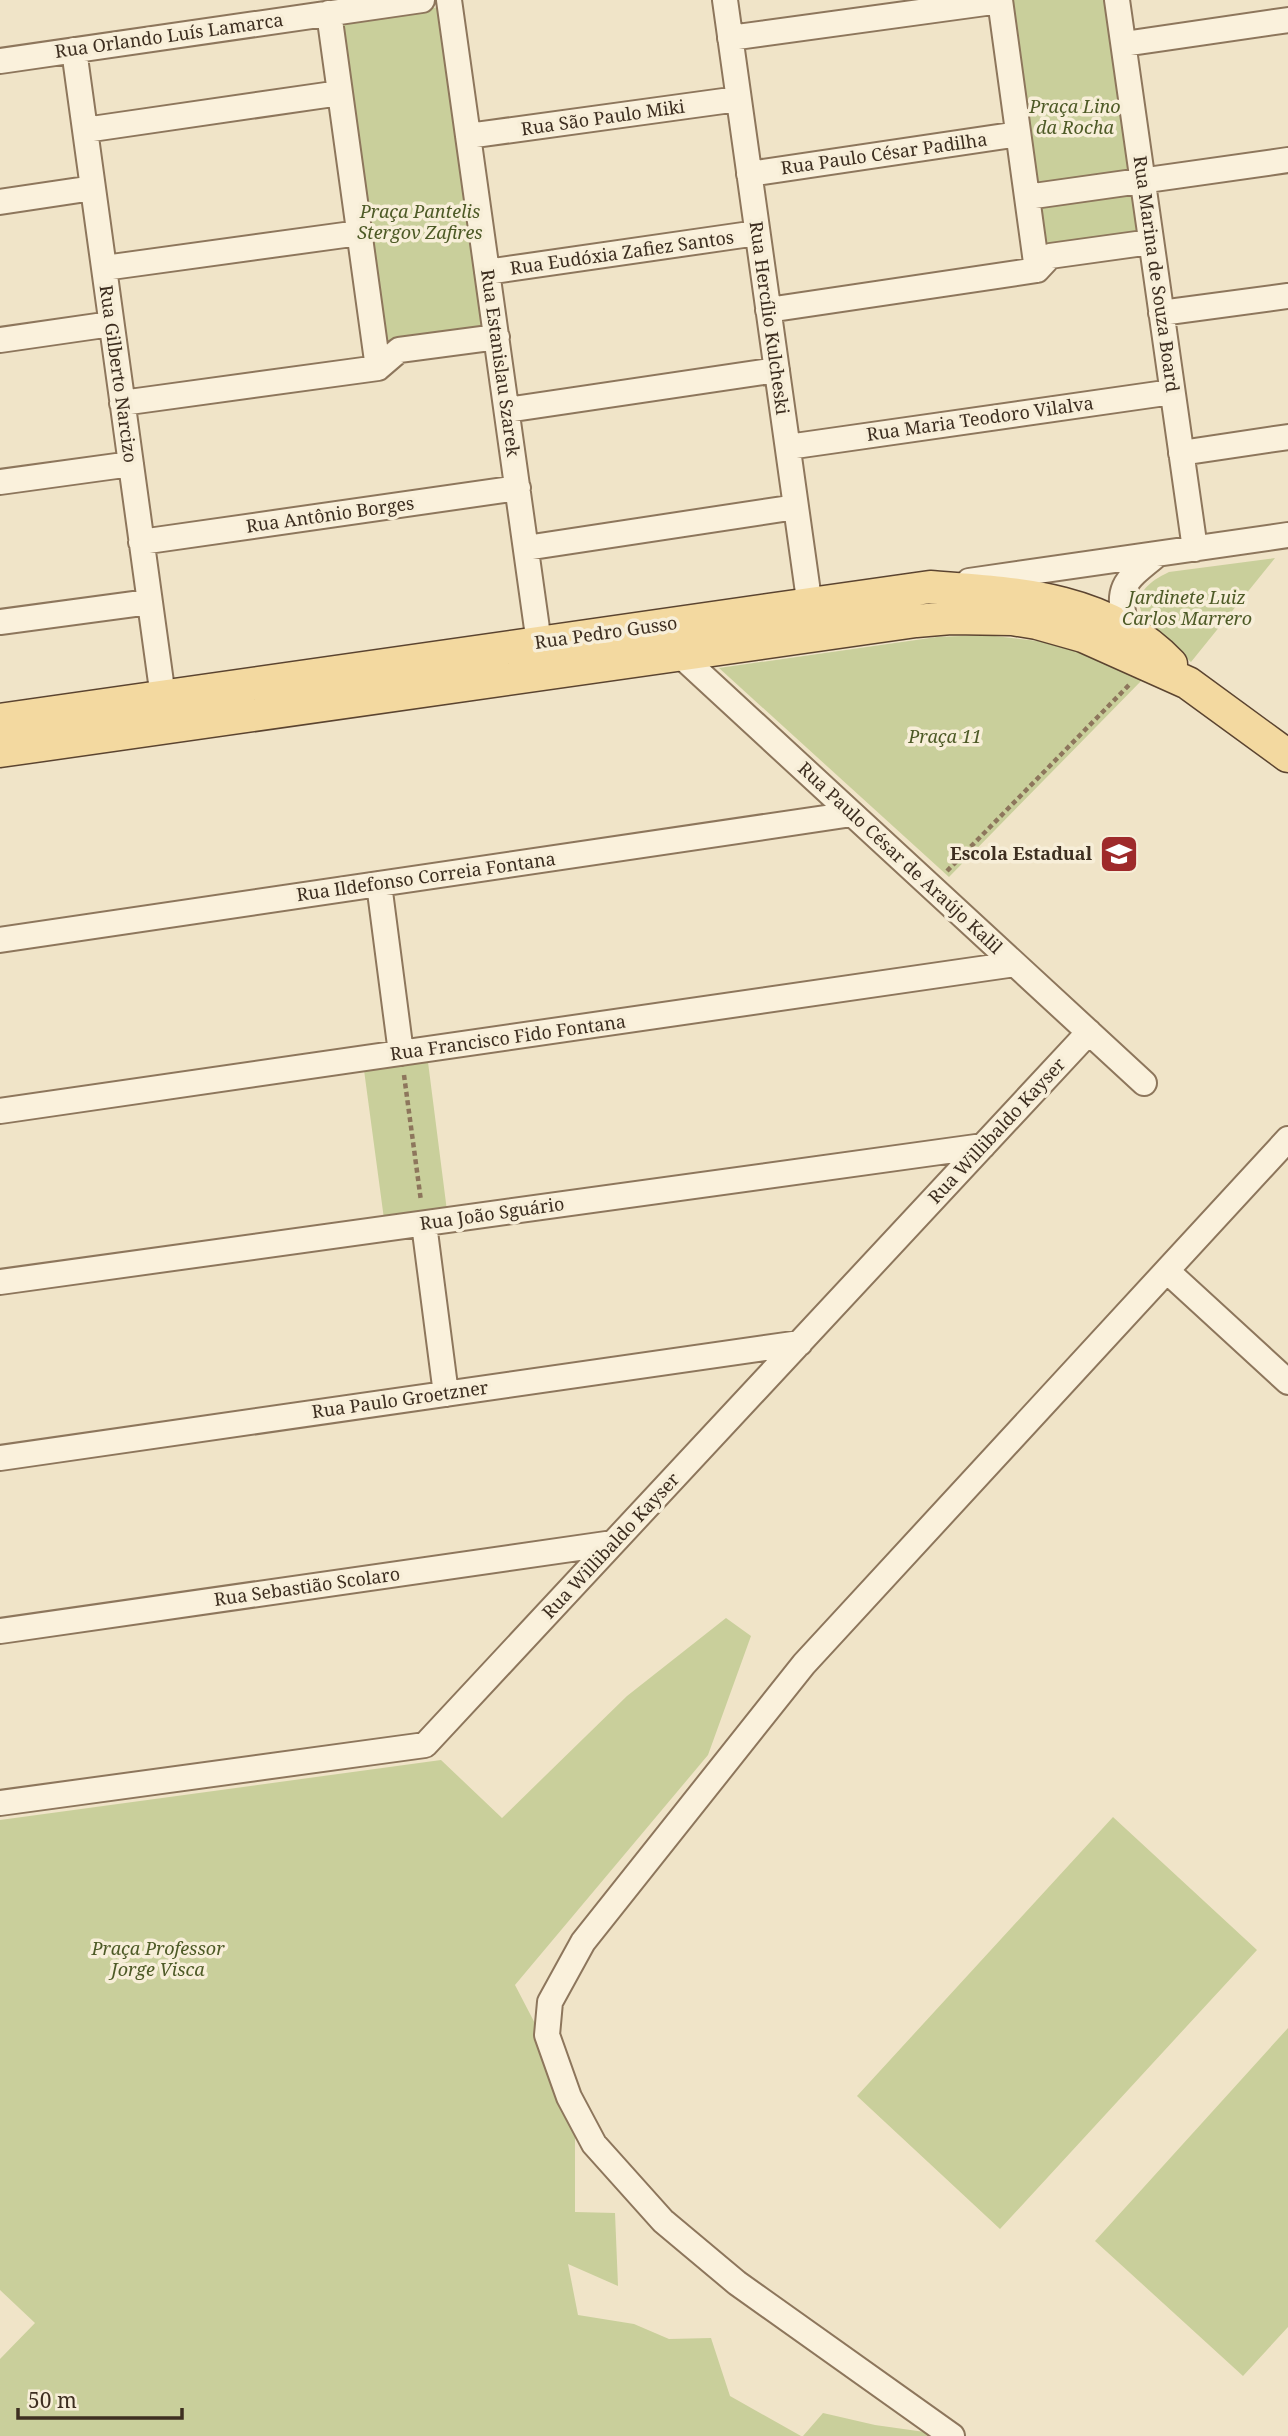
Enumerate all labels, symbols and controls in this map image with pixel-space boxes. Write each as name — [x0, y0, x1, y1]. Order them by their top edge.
street label: Rua Orlando Luís Lamarca — [53, 7, 285, 63]
street label: Rua São Paulo Miki — [519, 94, 686, 140]
park label: Praça Lino da Rocha — [1028, 94, 1121, 139]
street label: Rua Paulo César Padilha — [779, 127, 989, 179]
street label: Rua Marina de Souza Board — [1129, 154, 1185, 394]
park label: Praça Pantelis Stergov Zafires — [357, 199, 483, 244]
street label: Rua Hercílio Kulcheski — [745, 220, 795, 416]
street label: Rua Eudóxia Zafiez Santos — [508, 224, 735, 280]
street label: Rua Estanislau Szarek — [476, 268, 526, 459]
street label: Rua Gilberto Narcizo — [95, 283, 143, 464]
street label: Rua Maria Teodoro Vilalva — [865, 390, 1095, 446]
street label: Rua Antônio Borges — [244, 490, 415, 538]
park label: Jardinete Luiz Carlos Marrero — [1122, 585, 1252, 630]
street label: Rua Pedro Gusso — [533, 610, 679, 654]
park label: Praça 11 — [907, 724, 982, 748]
street label: Rua Paulo César de Araújo Kalil — [793, 756, 1008, 959]
school or university icon: Escola Estadual — [1098, 833, 1140, 875]
place label: Escola Estadual — [950, 841, 1093, 865]
street label: Rua Ildefonso Correia Fontana — [295, 846, 557, 906]
street label: Rua Francisco Fido Fontana — [388, 1009, 627, 1065]
street label: Rua Willibaldo Kayser — [922, 1052, 1071, 1208]
street label: Rua João Sguário — [418, 1191, 566, 1235]
street label: Rua Paulo Groetzner — [310, 1375, 490, 1423]
street label: Rua Willibaldo Kayser — [536, 1467, 685, 1623]
street label: Rua Sebastião Scolaro — [212, 1561, 401, 1611]
park label: Praça Professor Jorge Visca — [90, 1936, 225, 1981]
scale bar — [18, 2376, 182, 2420]
text: 50 m — [28, 2386, 77, 2414]

